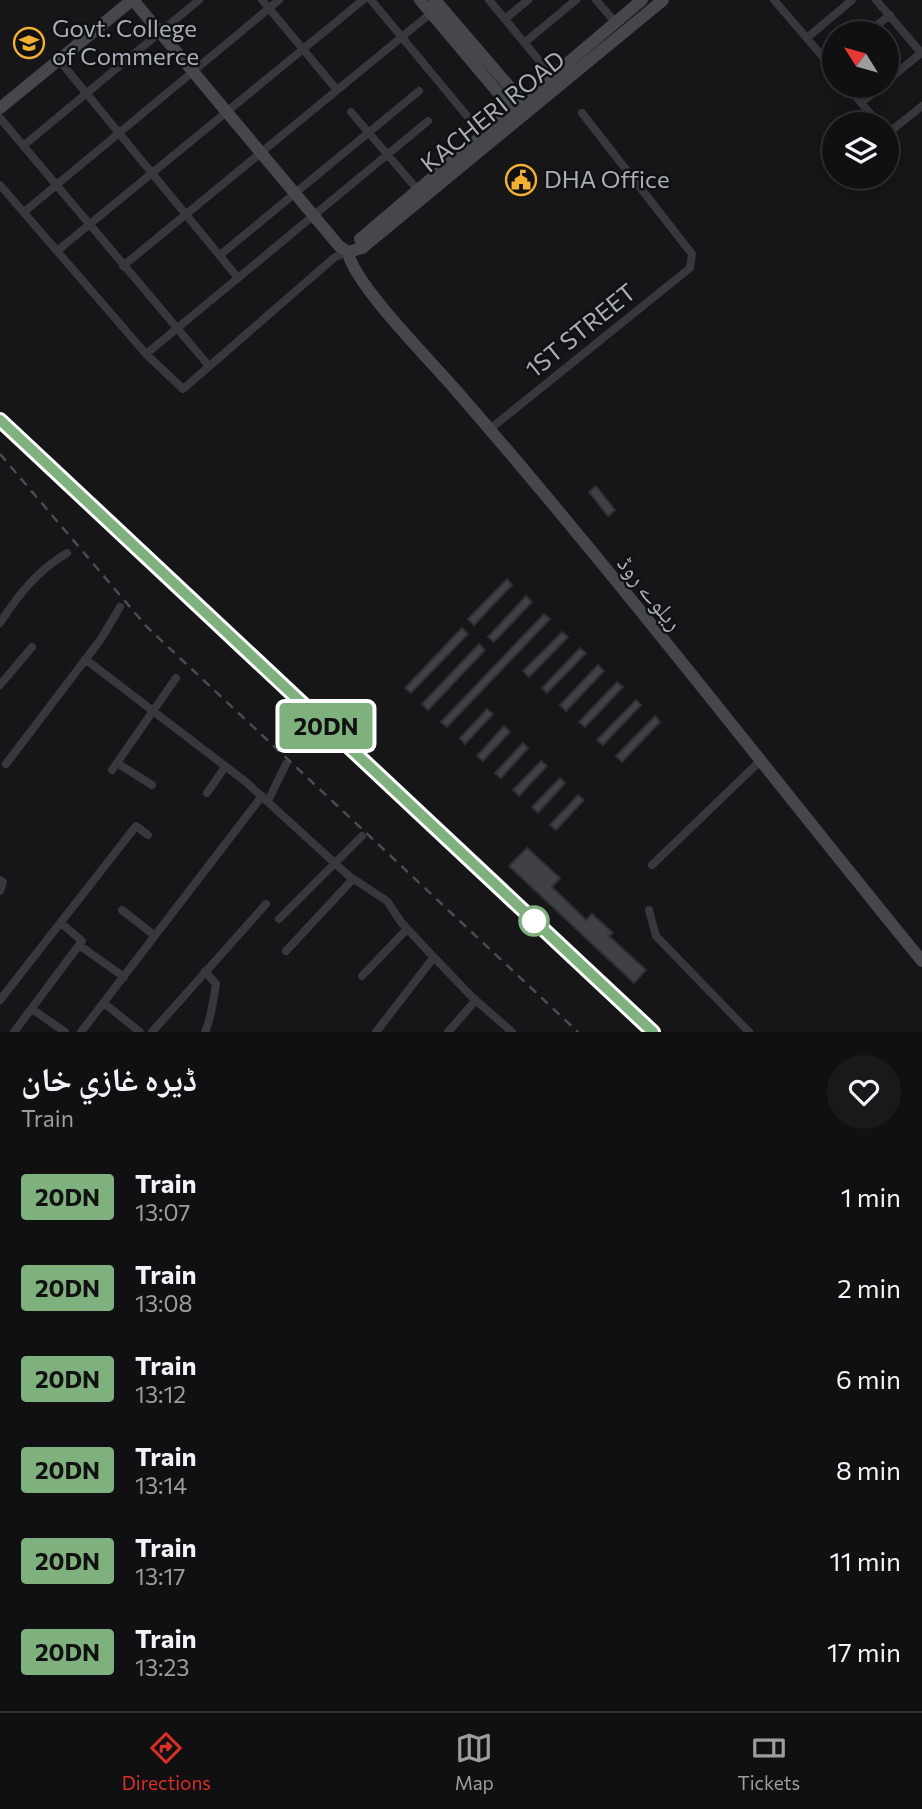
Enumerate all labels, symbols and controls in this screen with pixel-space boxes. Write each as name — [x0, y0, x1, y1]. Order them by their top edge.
place label: Govt. College of Commerce — [52, 13, 199, 70]
north arrow — [822, 21, 900, 98]
map controls — [822, 21, 899, 189]
school or university icon: Govt. College of Commerce — [12, 26, 46, 60]
street label: KACHERI ROAD — [414, 44, 570, 178]
button: layers — [822, 112, 899, 189]
public building icon: DHA Office — [504, 163, 538, 197]
place label: DHA Office — [544, 164, 670, 193]
street label: 1ST STREET — [519, 277, 641, 383]
street label: ریلوے روڈ — [612, 549, 690, 636]
line badge: 20DN — [277, 703, 375, 749]
text: 20DN — [293, 711, 359, 740]
unlabelled marker — [519, 906, 549, 936]
button: heart — [827, 1055, 901, 1129]
text: ڈيره غازي خان — [21, 1057, 197, 1098]
text: Train — [21, 1104, 74, 1132]
text: Train — [135, 1167, 197, 1198]
text: 1 min — [841, 1181, 901, 1212]
text: 20DN — [35, 1182, 100, 1211]
text: 13:07 — [135, 1198, 191, 1226]
text: Train — [135, 1258, 197, 1289]
text: 2 min — [837, 1272, 901, 1303]
text: 20DN — [35, 1273, 100, 1302]
text: 13:08 — [135, 1289, 192, 1317]
text: Train — [135, 1349, 197, 1380]
text: 6 min — [836, 1363, 901, 1394]
text: 20DN — [35, 1364, 100, 1393]
text: 13:12 — [135, 1380, 186, 1408]
text: Train — [135, 1440, 197, 1471]
text: 8 min — [836, 1454, 901, 1485]
text: 20DN — [35, 1455, 100, 1484]
text: 13:14 — [135, 1471, 187, 1499]
text: Train — [135, 1531, 197, 1562]
text: 11 min — [830, 1545, 901, 1576]
text: 20DN — [35, 1546, 100, 1575]
text: 13:17 — [135, 1562, 185, 1590]
text: Train — [135, 1622, 197, 1653]
text: 17 min — [827, 1636, 901, 1667]
text: 20DN — [35, 1637, 100, 1666]
text: 13:23 — [135, 1653, 189, 1681]
tab: Directions — [122, 1729, 211, 1794]
tab: Map — [455, 1729, 494, 1794]
tab: Tickets — [737, 1729, 800, 1794]

